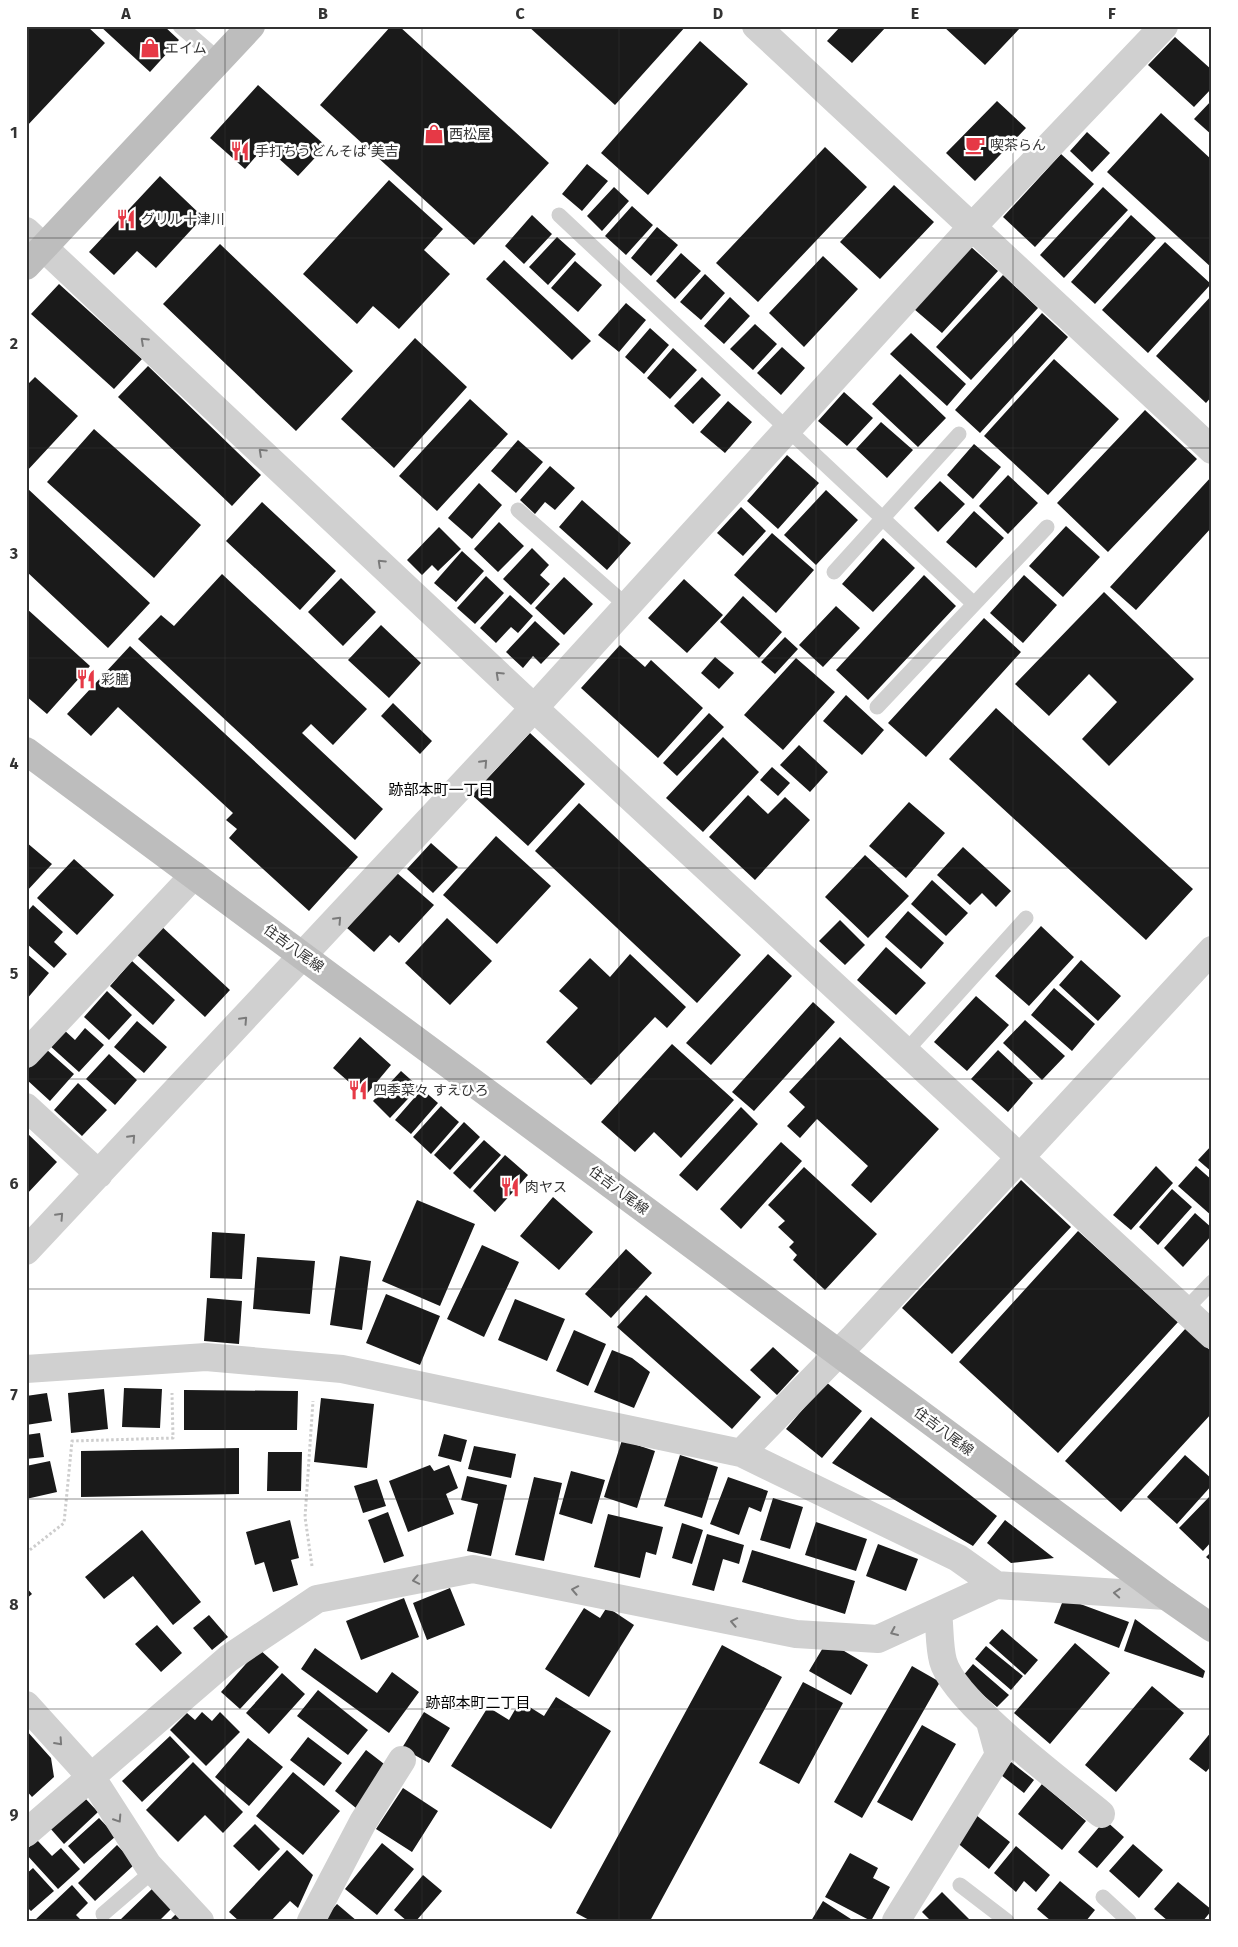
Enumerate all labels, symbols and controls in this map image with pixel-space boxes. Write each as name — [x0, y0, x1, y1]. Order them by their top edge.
text: A — [120, 4, 131, 23]
text: B — [318, 4, 328, 23]
text: C — [515, 4, 525, 23]
text: D — [713, 4, 723, 23]
text: E — [911, 4, 919, 23]
text: F — [1108, 4, 1116, 23]
shop icon: エイム — [139, 37, 161, 59]
place label: エイム — [165, 40, 207, 57]
text: 1 — [10, 123, 18, 142]
shop icon: 西松屋 — [423, 123, 445, 145]
place label: 西松屋 — [449, 126, 491, 143]
cafe icon: 喫茶らん — [964, 134, 986, 156]
place label: 喫茶らん — [990, 137, 1046, 154]
restaurant icon: 手打ちうどんそば 美吉 — [229, 140, 251, 162]
place label: 手打ちうどんそば 美吉 — [255, 143, 399, 160]
restaurant icon: グリル十津川 — [115, 208, 137, 230]
place label: グリル十津川 — [141, 211, 225, 228]
text: 2 — [10, 334, 18, 353]
one-way arrow — [140, 338, 149, 347]
one-way arrow — [259, 449, 268, 458]
text: 3 — [9, 544, 18, 563]
one-way arrow — [377, 560, 386, 569]
restaurant icon: 彩膳 — [75, 668, 97, 690]
place label: 彩膳 — [101, 671, 129, 688]
one-way arrow — [496, 672, 505, 681]
text: 4 — [9, 754, 19, 773]
one-way arrow — [478, 759, 487, 768]
district label: 跡部本町一丁目 — [388, 781, 494, 799]
one-way arrow — [332, 917, 341, 926]
street label: 住吉八尾線 — [260, 921, 327, 976]
text: 5 — [10, 964, 19, 983]
one-way arrow — [238, 1017, 247, 1026]
restaurant icon: 四季菜々 すえひろ — [347, 1079, 369, 1101]
place label: 四季菜々 すえひろ — [373, 1082, 489, 1099]
one-way arrow — [126, 1135, 135, 1144]
street label: 住吉八尾線 — [586, 1163, 652, 1218]
text: 6 — [9, 1174, 19, 1193]
restaurant icon: 肉ヤス — [499, 1176, 521, 1198]
place label: 肉ヤス — [525, 1179, 567, 1196]
one-way arrow — [54, 1212, 63, 1221]
text: 7 — [10, 1385, 18, 1404]
street label: 住吉八尾線 — [911, 1404, 977, 1459]
one-way arrow — [411, 1574, 420, 1585]
one-way arrow — [571, 1585, 579, 1595]
one-way arrow — [1113, 1588, 1121, 1599]
text: 8 — [9, 1595, 19, 1614]
one-way arrow — [730, 1617, 739, 1627]
one-way arrow — [890, 1626, 899, 1636]
district label: 跡部本町二丁目 — [425, 1694, 531, 1712]
one-way arrow — [53, 1736, 62, 1745]
text: 9 — [10, 1805, 19, 1824]
one-way arrow — [112, 1813, 121, 1823]

